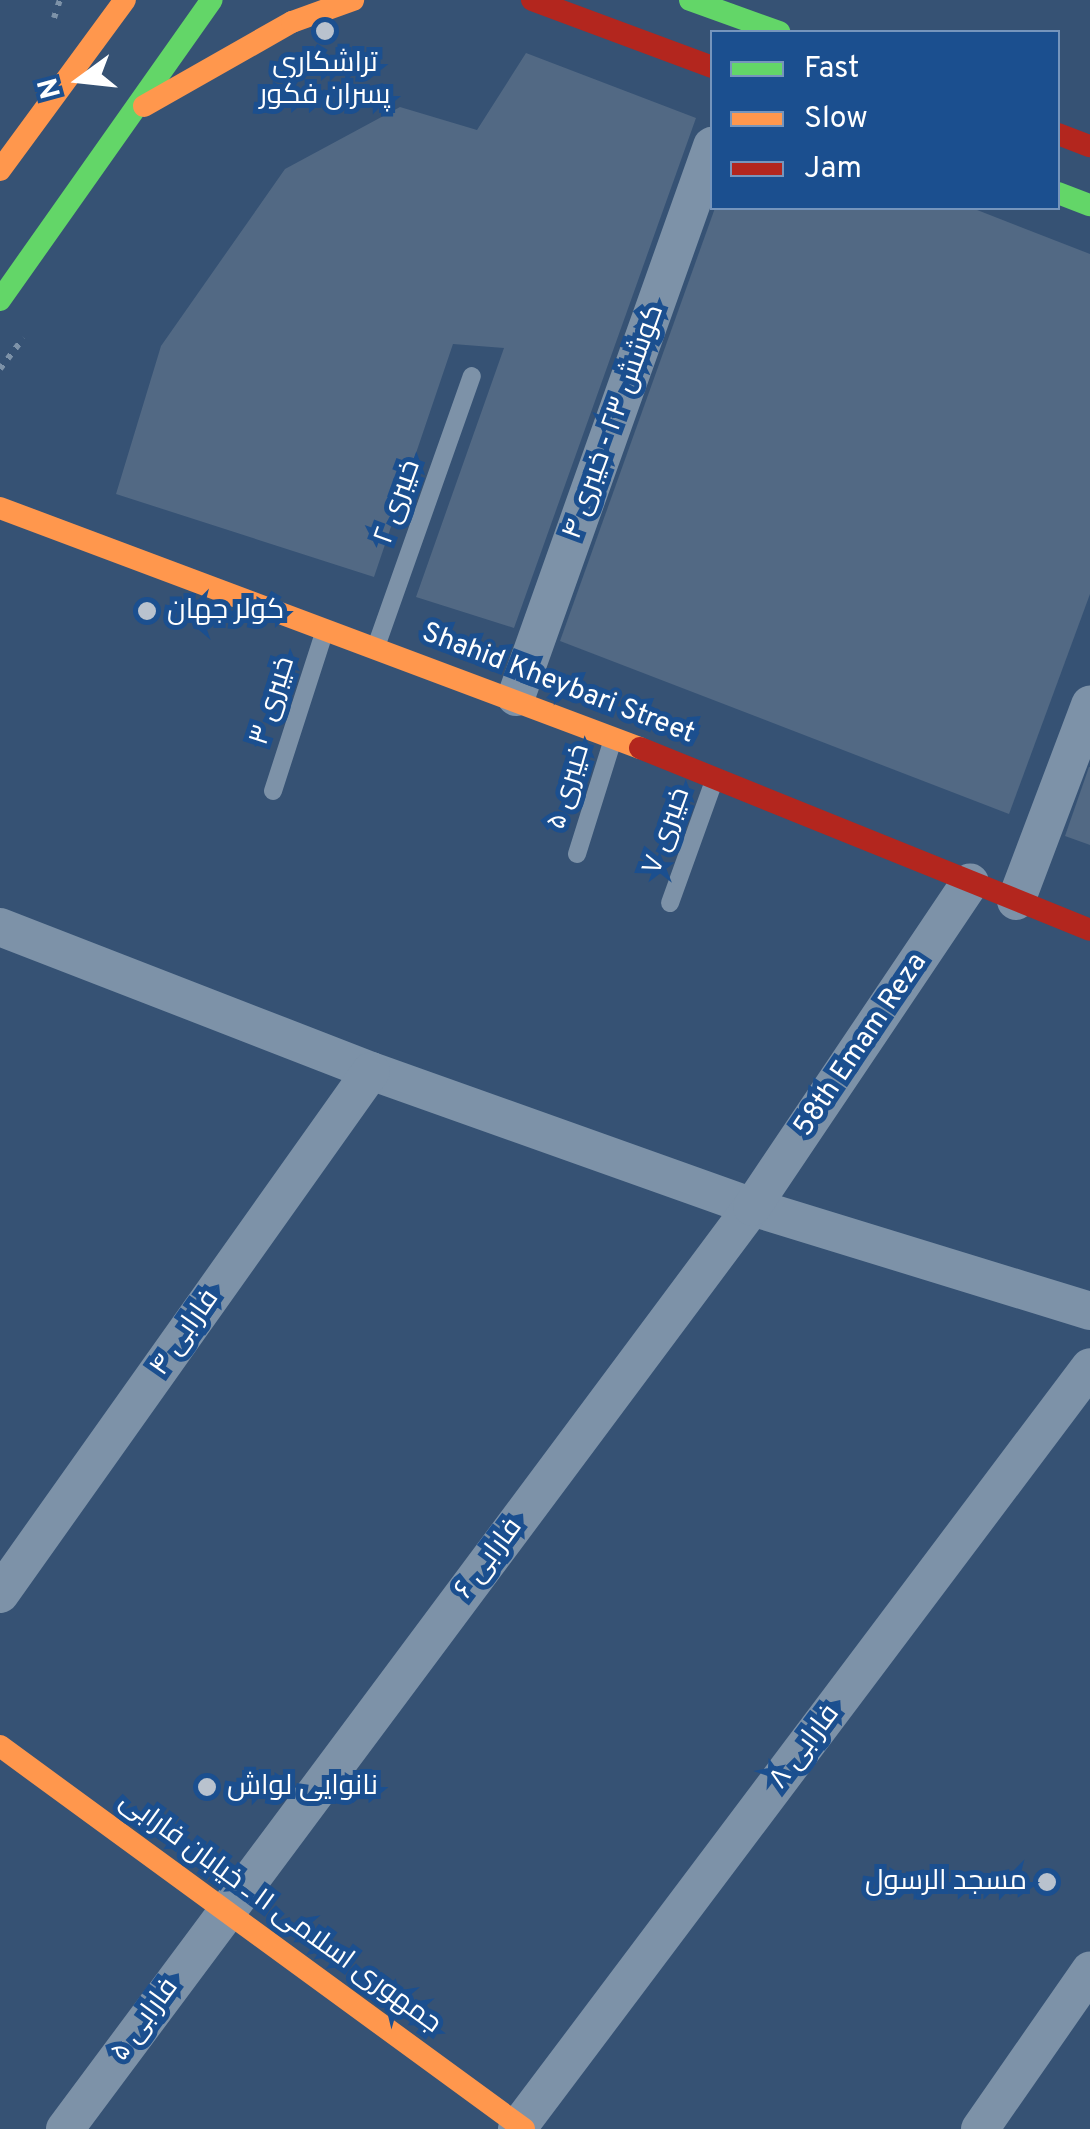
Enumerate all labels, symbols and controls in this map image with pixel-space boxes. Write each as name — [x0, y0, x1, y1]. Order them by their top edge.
marker: تراشکاری پسران فکور — [314, 20, 336, 42]
north arrow — [30, 30, 130, 130]
legend — [710, 30, 1060, 210]
place label: تراشکاری پسران فکور — [259, 47, 391, 113]
text: Fast — [804, 51, 859, 88]
text: N — [31, 73, 71, 102]
text: Slow — [804, 101, 868, 138]
text: Jam — [804, 151, 862, 188]
street label: کوشش ۲۳ - خیبری ۴ — [556, 300, 672, 544]
street label: خیبری ۲ — [367, 455, 429, 549]
place label: کولر جهان — [167, 594, 284, 628]
marker: کولر جهان — [136, 600, 158, 622]
street label: Shahid Kheybari Street — [417, 616, 699, 752]
street label: خیبری ۳ — [243, 653, 303, 749]
street label: خیبری ۵ — [540, 740, 598, 834]
street label: خیبری ۷ — [636, 783, 698, 879]
street label: 58th Emam Reza — [787, 947, 935, 1143]
street label: فارابی ۴ — [143, 1283, 227, 1383]
street label: فارابی ۶ — [448, 1512, 530, 1606]
street label: فارابی ۸ — [763, 1698, 847, 1796]
place label: نانوایی لواش — [227, 1770, 378, 1804]
marker: نانوایی لواش — [196, 1776, 218, 1798]
street label: جمهوری اسلامی ۱۱ ـ خیابان فارابی — [112, 1785, 448, 2041]
place label: مسجد الرسول — [865, 1865, 1027, 1899]
marker: مسجد الرسول — [1036, 1871, 1058, 1893]
street label: فارابی ۵ — [104, 1972, 186, 2068]

